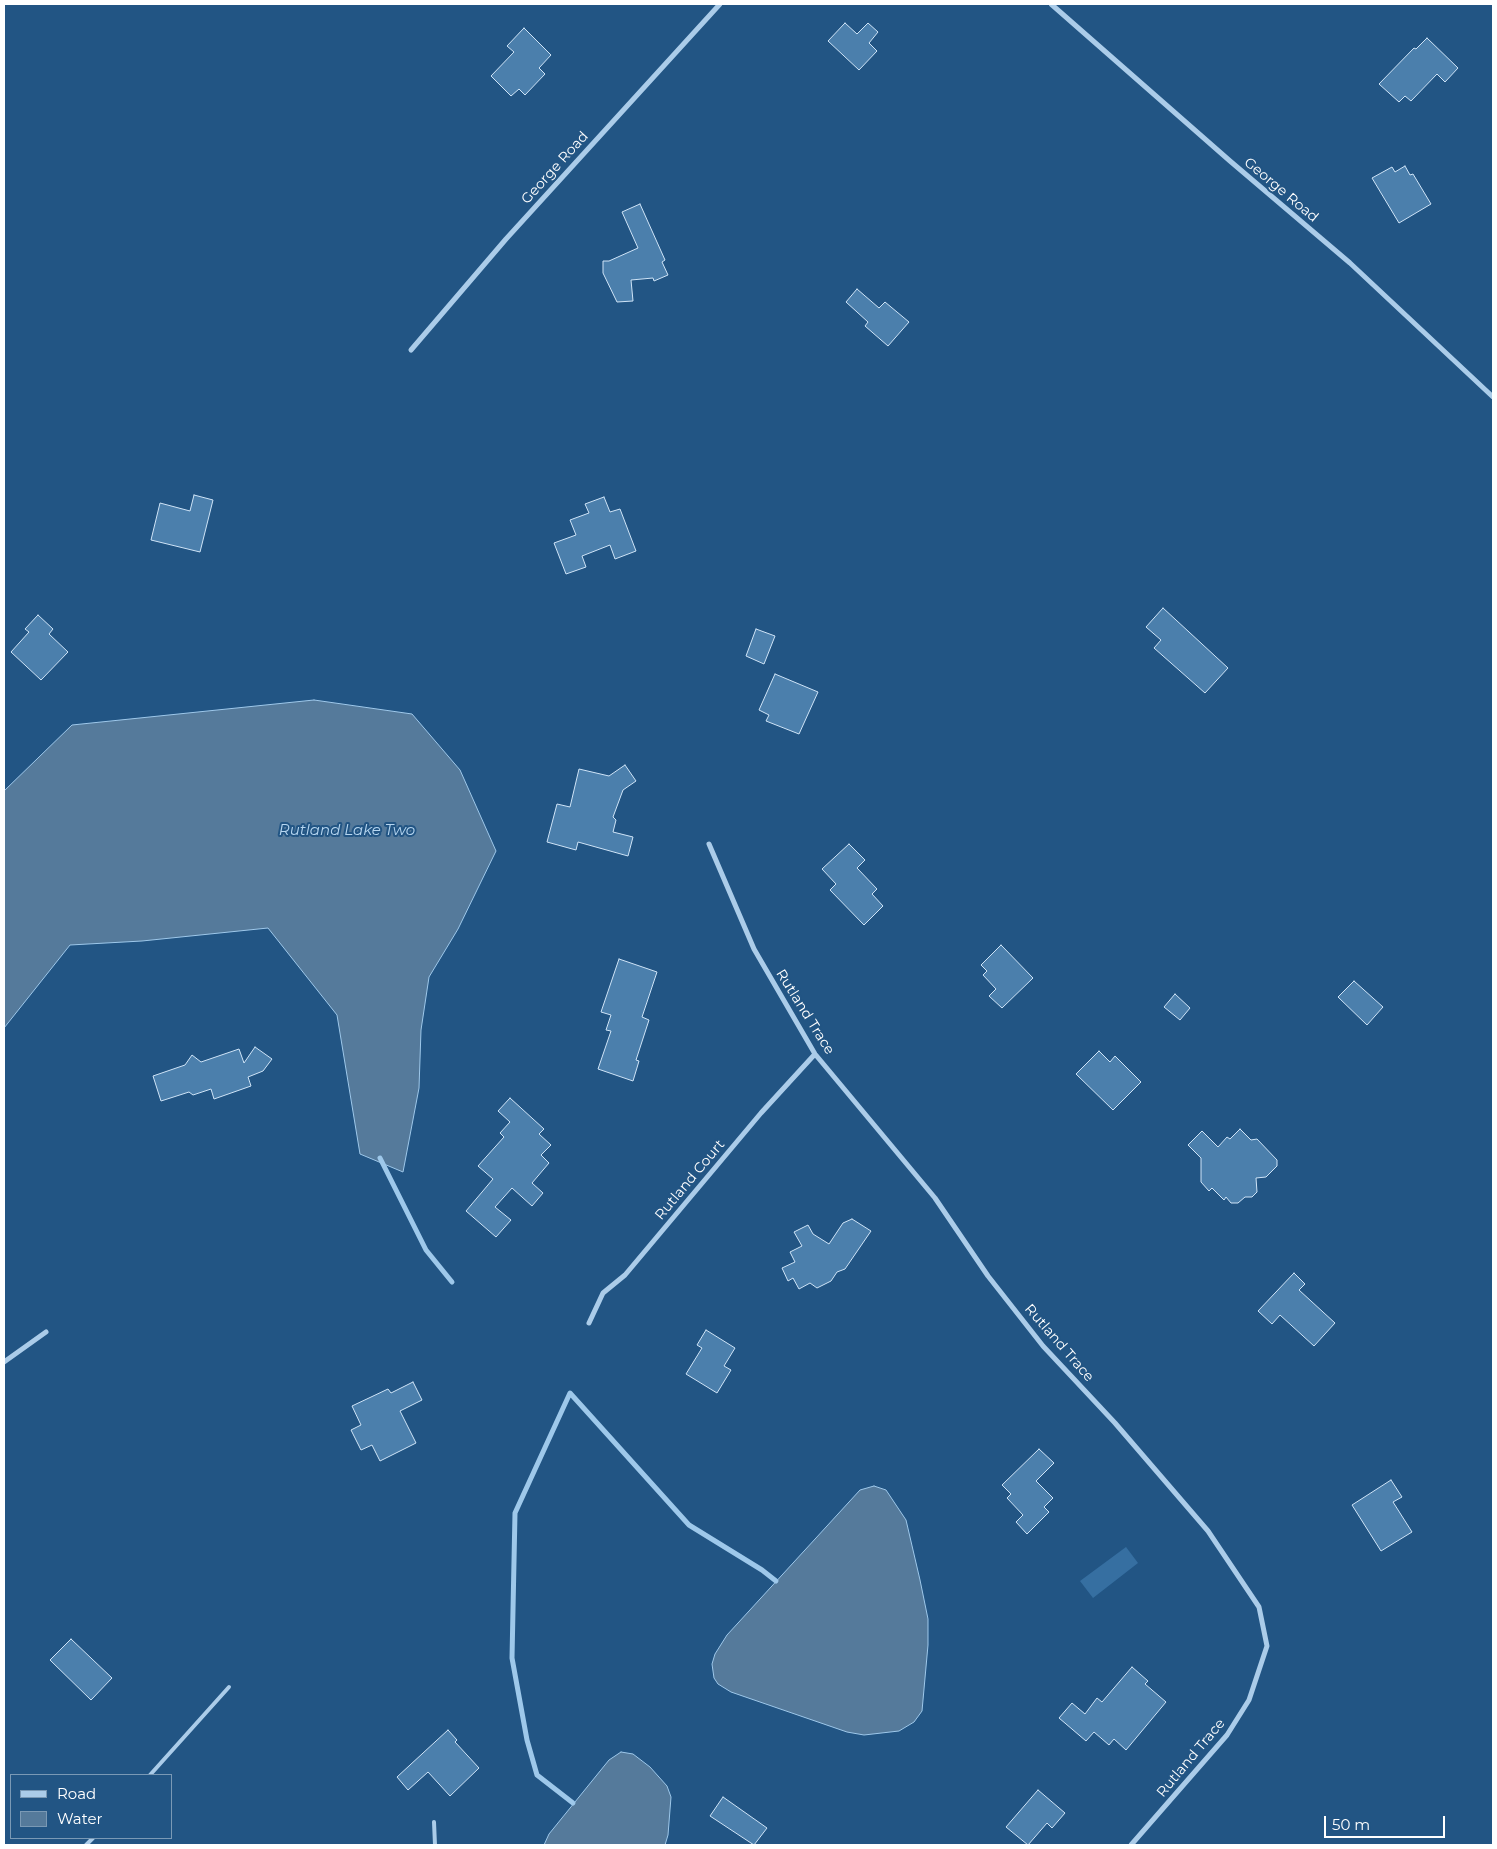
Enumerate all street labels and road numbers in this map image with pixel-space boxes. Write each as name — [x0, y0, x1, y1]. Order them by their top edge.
street label: George Road — [518, 128, 592, 208]
street label: George Road — [1240, 154, 1322, 226]
street label: Rutland Trace — [772, 966, 838, 1058]
street label: Rutland Court — [652, 1137, 728, 1223]
street label: Rutland Trace — [1021, 1301, 1097, 1385]
street label: Rutland Trace — [1153, 1715, 1229, 1801]

